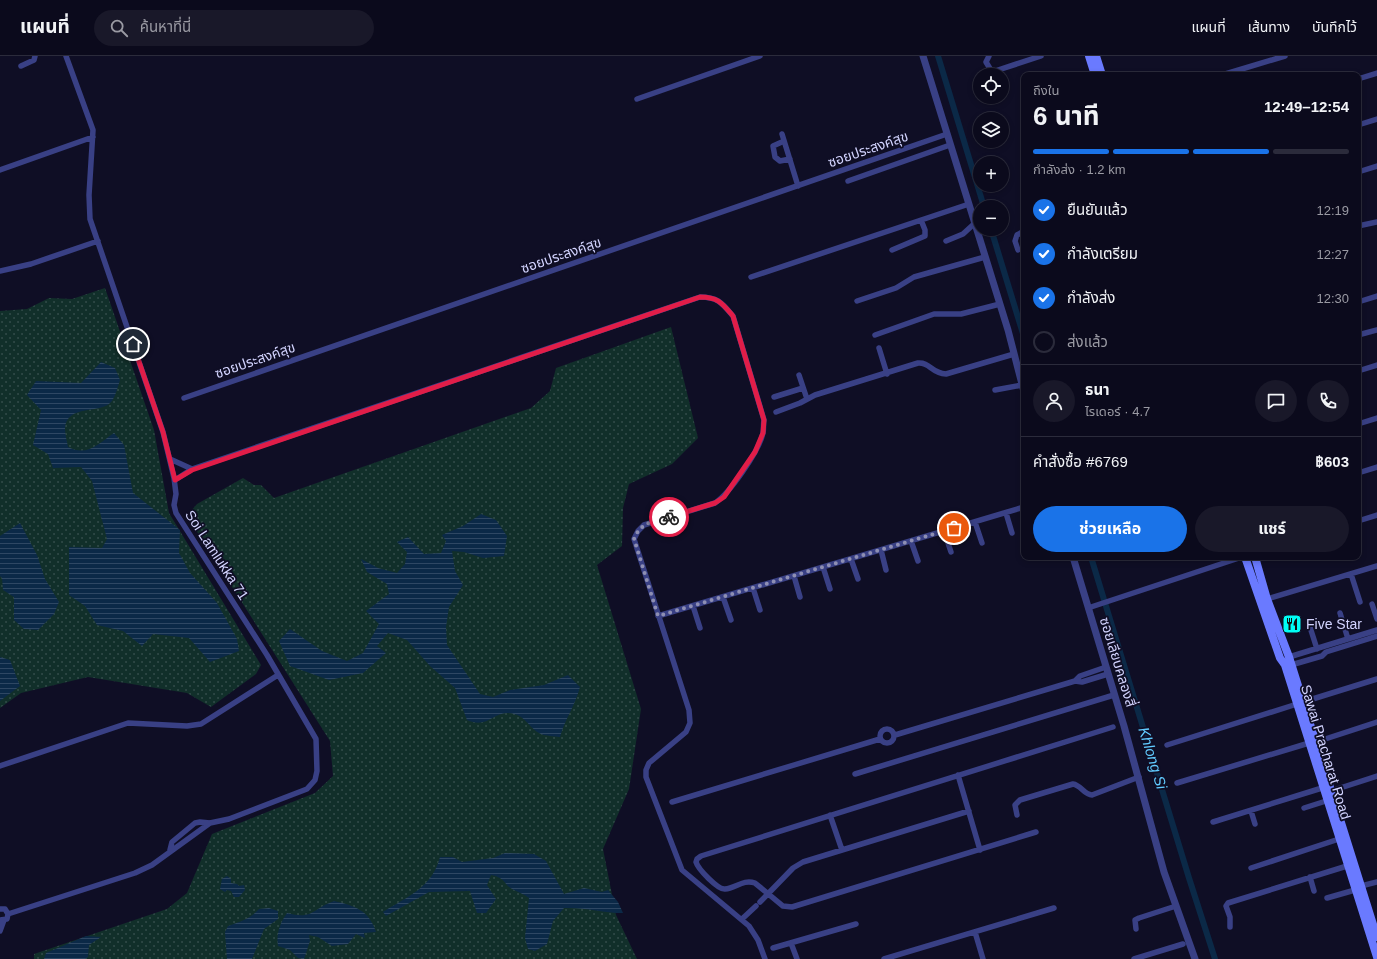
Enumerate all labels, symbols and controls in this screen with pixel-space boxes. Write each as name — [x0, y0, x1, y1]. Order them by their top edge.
search box — [94, 10, 374, 46]
text: แผนที่ — [20, 16, 70, 37]
icon: search — [108, 17, 130, 39]
text: ค้นหาที่นี่ — [140, 18, 191, 35]
text: แผนที่ — [1192, 19, 1226, 35]
text: เส้นทาง — [1248, 19, 1290, 35]
text: บันทึกไว้ — [1312, 19, 1357, 35]
map controls — [973, 68, 1009, 236]
button: locate — [973, 68, 1009, 104]
text: ถึงใน — [1033, 83, 1059, 98]
text: 12:49–12:54 — [1264, 98, 1349, 115]
text: 6 นาที — [1033, 101, 1100, 131]
button: layers — [973, 112, 1009, 148]
street label: ซอยประสงค์สุข — [826, 128, 911, 171]
button: + — [973, 156, 1009, 192]
text: กำลังส่ง · 1.2 km — [1033, 162, 1125, 177]
icon: check — [1033, 199, 1055, 221]
button: − — [973, 200, 1009, 236]
text: ยืนยันแล้ว — [1067, 201, 1128, 218]
text: 12:19 — [1316, 203, 1349, 218]
street label: ซอยประสงค์สุข — [519, 234, 604, 277]
icon: check — [1033, 243, 1055, 265]
text: กำลังเตรียม — [1067, 245, 1138, 262]
text: 12:27 — [1316, 247, 1349, 262]
icon: check — [1033, 287, 1055, 309]
text: กำลังส่ง — [1067, 289, 1115, 306]
text: 12:30 — [1316, 291, 1349, 306]
pin — [116, 327, 150, 361]
icon: home — [122, 333, 144, 355]
text: ส่งแล้ว — [1067, 333, 1108, 350]
street label: ซอยประสงค์สุข — [213, 339, 298, 382]
button: person — [1033, 380, 1075, 422]
button: chat — [1255, 380, 1297, 422]
button: phone — [1307, 380, 1349, 422]
text: ธนา — [1085, 381, 1110, 398]
text: ไรเดอร์ · 4.7 — [1085, 404, 1150, 419]
text: คำสั่งซื้อ #6769 — [1033, 453, 1128, 470]
text: ฿603 — [1315, 453, 1349, 470]
courier — [649, 497, 689, 537]
icon: bike — [658, 506, 680, 528]
button: ช่วยเหลือ — [1033, 506, 1187, 552]
button: แชร์ — [1195, 506, 1349, 552]
street label: Soi Lamlukka 71 — [182, 507, 252, 603]
pin — [937, 511, 971, 545]
icon: bag — [943, 517, 965, 539]
restaurant icon: Five Star — [1281, 613, 1303, 635]
street label: ซอยเลียบคลองสี่ — [1097, 615, 1141, 709]
place label: Five Star — [1306, 616, 1362, 632]
street label: Sawai Pracharat Road — [1298, 683, 1354, 821]
water label: Khlong Si — [1135, 725, 1171, 792]

